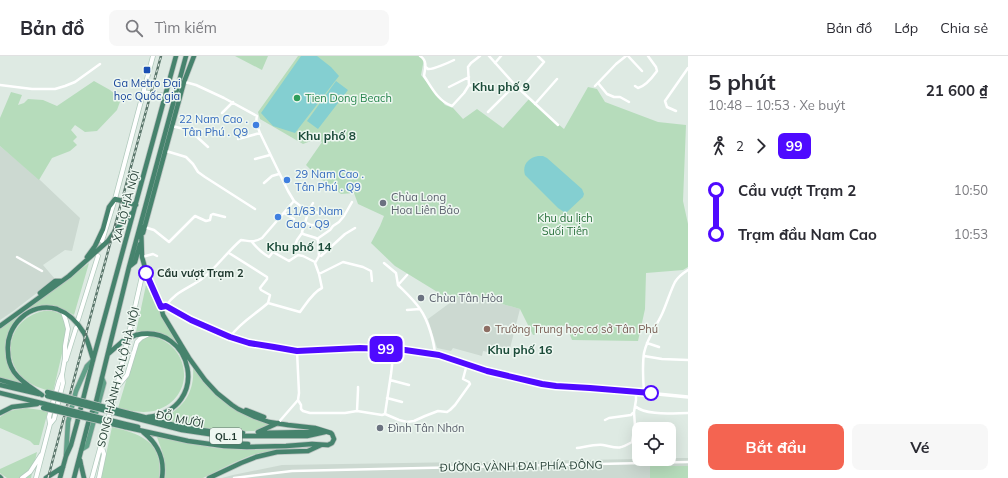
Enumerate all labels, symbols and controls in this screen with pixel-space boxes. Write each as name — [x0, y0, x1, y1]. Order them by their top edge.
search box — [109, 10, 389, 46]
text: Bản đồ — [20, 16, 85, 40]
icon: search — [123, 17, 145, 39]
text: Tìm kiếm — [155, 18, 217, 37]
text: Bản đồ — [826, 19, 872, 37]
text: Lớp — [894, 19, 918, 37]
text: Chia sẻ — [940, 19, 988, 37]
marker: Ga Metro Đại học Quốc gia — [142, 65, 152, 75]
text: 5 phút — [708, 68, 776, 96]
place label: Ga Metro Đại học Quốc gia — [113, 76, 181, 103]
district label: Khu phố 9 — [472, 79, 530, 94]
text: 21 600 ₫ — [926, 81, 988, 100]
place label: Tien Dong Beach — [305, 91, 392, 105]
marker: Tien Dong Beach — [292, 93, 302, 103]
text: 10:48 – 10:53 · Xe buýt — [708, 97, 845, 113]
place label: 22 Nam Cao . Tân Phú . Q9 — [179, 112, 248, 139]
marker: 22 Nam Cao . Tân Phú . Q9 — [251, 120, 261, 130]
district label: Khu phố 8 — [298, 128, 356, 143]
icon: walk — [708, 135, 730, 157]
icon: forward — [750, 135, 772, 157]
text: 99 — [786, 137, 803, 155]
text: 2 — [736, 138, 744, 154]
place label: 29 Nam Cao . Tân Phú . Q9 — [295, 167, 364, 194]
street label: XA LỘ HÀ NỘI — [110, 169, 142, 243]
marker: 29 Nam Cao . Tân Phú . Q9 — [282, 175, 292, 185]
text: Cầu vượt Trạm 2 — [738, 181, 856, 200]
text: 10:50 — [954, 182, 988, 198]
place label: Chùa Long Hoa Liên Bảo — [391, 190, 459, 217]
marker: Chùa Long Hoa Liên Bảo — [378, 198, 388, 208]
place label: 11/63 Nam Cao . Q9 — [286, 204, 343, 231]
park label: Khu du lịch Suối Tiên — [537, 211, 593, 238]
marker: 11/63 Nam Cao . Q9 — [273, 212, 283, 222]
text: Trạm đầu Nam Cao — [738, 225, 877, 244]
text: 10:53 — [954, 226, 988, 242]
district label: Khu phố 14 — [266, 239, 332, 254]
marker: Cầu vượt Trạm 2 — [138, 265, 154, 281]
place label: Cầu vượt Trạm 2 — [157, 266, 244, 280]
place label: Chùa Tân Hòa — [429, 291, 503, 305]
marker: Chùa Tân Hòa — [416, 293, 426, 303]
street label: SONG HÀNH XA LỘ HÀ NỘI — [94, 305, 142, 449]
place label: Trường Trung học cơ sở Tân Phú — [495, 322, 658, 336]
marker: Trường Trung học cơ sở Tân Phú — [482, 324, 492, 334]
line badge: 99 — [368, 336, 404, 362]
text: 99 — [378, 340, 394, 358]
district label: Khu phố 16 — [487, 342, 553, 357]
unlabelled marker — [643, 385, 659, 401]
street label: ĐỖ MƯỜI — [155, 405, 206, 431]
place label: Đình Tân Nhơn — [388, 421, 465, 435]
map controls — [632, 422, 676, 466]
button: locate — [632, 422, 676, 466]
marker: Đình Tân Nhơn — [375, 423, 385, 433]
button: Bắt đầu — [708, 424, 844, 470]
button: Vé — [852, 424, 988, 470]
road number: QL.1 — [210, 428, 242, 444]
street label: ĐƯỜNG VÀNH ĐAI PHÍA ĐÔNG — [439, 458, 603, 474]

